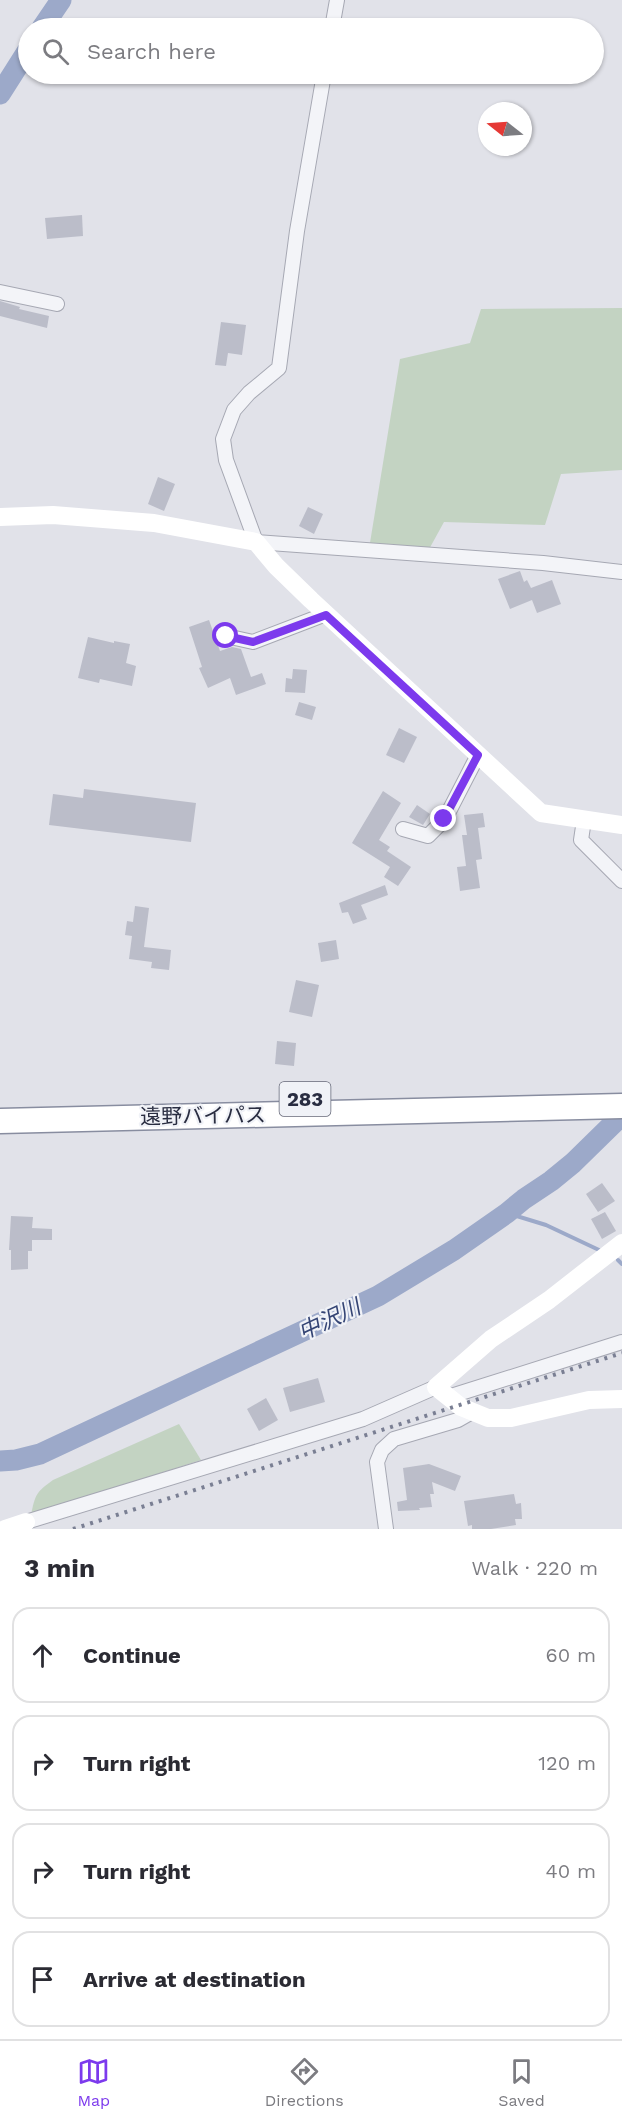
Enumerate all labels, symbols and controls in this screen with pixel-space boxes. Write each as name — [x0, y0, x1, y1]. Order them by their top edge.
search box — [18, 18, 604, 84]
icon: search — [39, 35, 72, 68]
text: Search here — [87, 39, 216, 64]
north arrow — [478, 102, 532, 156]
route start — [212, 622, 238, 648]
route end — [430, 805, 456, 831]
road number: 283 — [280, 1082, 330, 1116]
street label: 遠野バイパス — [140, 1102, 266, 1129]
water label: 中沢川 — [294, 1293, 366, 1345]
text: 3 min — [24, 1553, 95, 1583]
text: Walk · 220 m — [471, 1556, 598, 1580]
icon: ahead — [26, 1639, 59, 1672]
text: Continue — [83, 1643, 181, 1668]
text: 60 m — [546, 1643, 596, 1667]
icon: right — [26, 1747, 59, 1780]
text: Turn right — [83, 1751, 190, 1776]
text: 120 m — [538, 1751, 596, 1775]
icon: right — [26, 1855, 59, 1888]
text: Turn right — [83, 1859, 190, 1884]
text: 40 m — [545, 1859, 596, 1883]
icon: arrive — [26, 1963, 59, 1996]
text: Arrive at destination — [83, 1967, 306, 1992]
tab: Map — [77, 2055, 110, 2110]
tab: Directions — [265, 2055, 344, 2110]
tab: Saved — [498, 2055, 545, 2110]

